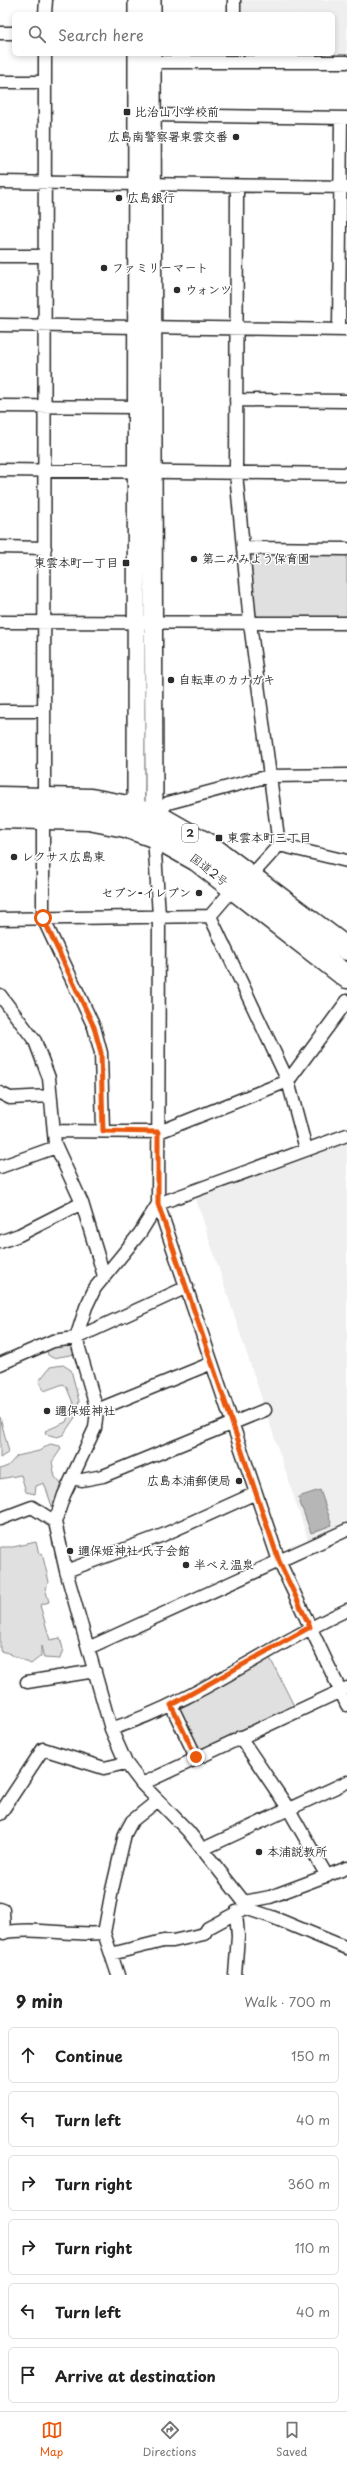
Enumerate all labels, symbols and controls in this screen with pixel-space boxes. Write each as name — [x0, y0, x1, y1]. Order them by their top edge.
search box — [12, 12, 335, 56]
icon: search — [26, 23, 48, 45]
text: Search here — [58, 23, 144, 46]
place label: 比治山小学校前 — [135, 102, 219, 120]
marker: 比治山小学校前 — [122, 107, 132, 117]
place label: 広島南警察署東雲交番 — [108, 127, 228, 145]
marker: 広島南警察署東雲交番 — [231, 132, 241, 142]
place label: 広島銀行 — [127, 188, 175, 206]
marker: 広島銀行 — [114, 193, 124, 203]
place label: ファミリーマート — [112, 258, 208, 276]
marker: ファミリーマート — [99, 263, 109, 273]
place label: ウォンツ — [185, 280, 232, 298]
marker: ウォンツ — [172, 285, 182, 295]
place label: 第二みみよう保育園 — [202, 549, 310, 567]
place label: 東雲本町一丁目 — [34, 553, 118, 571]
marker: 第二みみよう保育園 — [189, 554, 199, 564]
marker: 東雲本町一丁目 — [121, 558, 131, 568]
place label: 自転車のカナガキ — [179, 670, 275, 688]
marker: 自転車のカナガキ — [166, 675, 176, 685]
road number: 2 — [182, 824, 198, 842]
place label: 東雲本町三丁目 — [227, 828, 311, 846]
marker: 東雲本町三丁目 — [214, 833, 224, 843]
place label: レクサス広島東 — [22, 847, 105, 865]
street label: 国道2号 — [187, 848, 233, 890]
marker: レクサス広島東 — [9, 852, 19, 862]
place label: セブン-イレブン — [101, 883, 191, 901]
marker: セブン-イレブン — [194, 888, 204, 898]
route start — [34, 909, 52, 927]
place label: 邇保姫神社 — [55, 1401, 115, 1419]
marker: 邇保姫神社 — [42, 1406, 52, 1416]
place label: 広島本浦郵便局 — [147, 1471, 231, 1489]
marker: 広島本浦郵便局 — [234, 1476, 244, 1486]
place label: 邇保姫神社 氏子会館 — [78, 1541, 190, 1559]
marker: 邇保姫神社 氏子会館 — [65, 1546, 75, 1556]
place label: 半べえ温泉 — [194, 1555, 254, 1573]
marker: 半べえ温泉 — [181, 1560, 191, 1570]
route end — [187, 1748, 205, 1766]
place label: 本浦説教所 — [267, 1842, 328, 1860]
marker: 本浦説教所 — [254, 1847, 264, 1857]
text: 9 min — [16, 1988, 63, 2014]
text: Walk · 700 m — [244, 1992, 331, 2011]
icon: ahead — [17, 2044, 39, 2066]
text: Continue — [55, 2044, 123, 2067]
text: 150 m — [291, 2046, 330, 2065]
icon: left — [17, 2108, 39, 2130]
text: Turn left — [55, 2108, 121, 2131]
text: 40 m — [296, 2110, 330, 2129]
icon: right — [17, 2172, 39, 2194]
text: Turn right — [55, 2172, 132, 2195]
text: 360 m — [287, 2174, 330, 2193]
icon: right — [17, 2236, 39, 2258]
text: Turn right — [55, 2236, 132, 2259]
text: 110 m — [295, 2238, 330, 2257]
icon: left — [17, 2300, 39, 2322]
text: Turn left — [55, 2300, 121, 2323]
text: 40 m — [296, 2302, 330, 2321]
icon: arrive — [17, 2364, 39, 2386]
text: Arrive at destination — [55, 2364, 216, 2387]
tab: Map — [40, 2419, 63, 2460]
tab: Directions — [143, 2419, 196, 2460]
tab: Saved — [276, 2419, 307, 2460]

